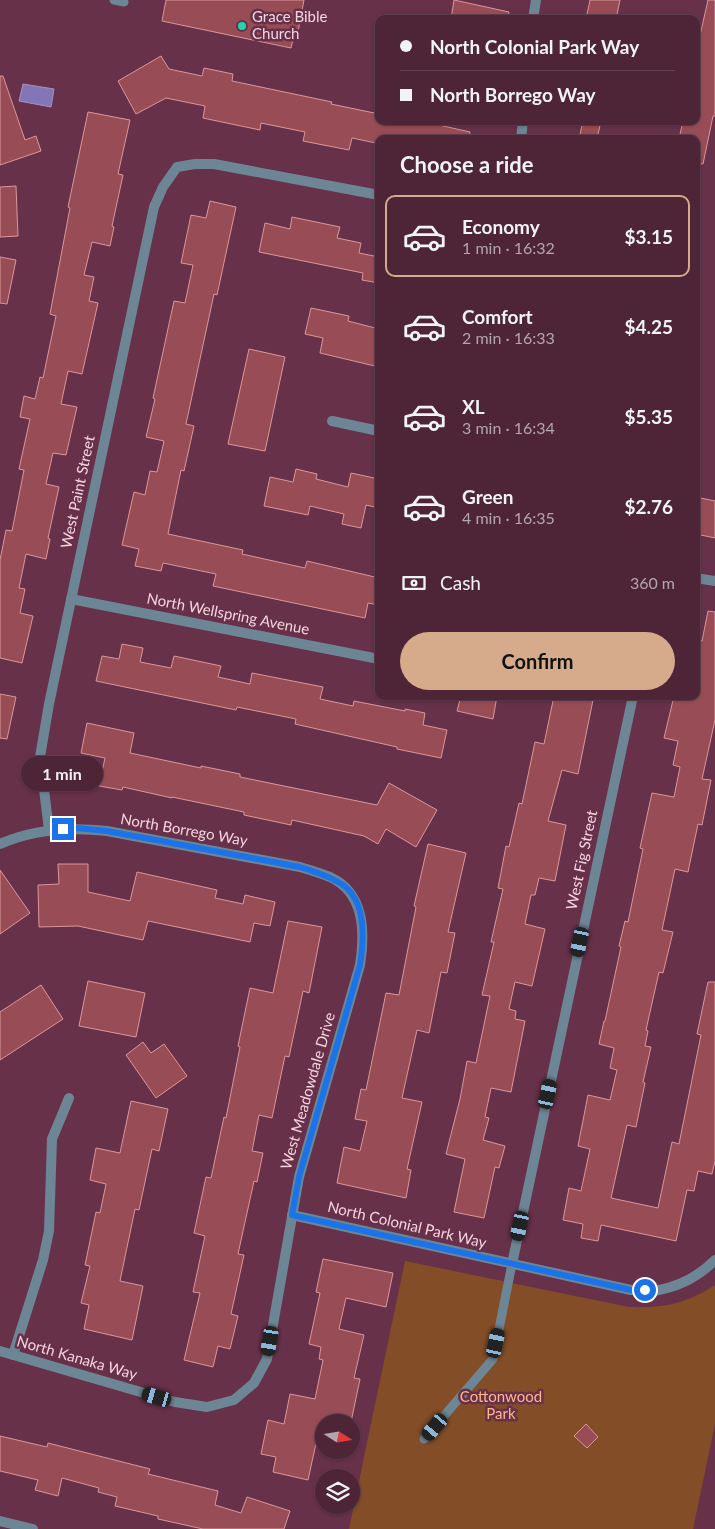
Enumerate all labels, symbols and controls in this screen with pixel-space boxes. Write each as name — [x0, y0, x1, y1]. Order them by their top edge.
place label: Grace Bible Church — [252, 7, 327, 42]
marker: Grace Bible Church — [236, 20, 248, 32]
text: North Colonial Park Way — [430, 35, 639, 58]
text: North Borrego Way — [430, 83, 596, 106]
text: Choose a ride — [400, 151, 534, 178]
icon: car — [402, 214, 447, 259]
text: Economy — [462, 215, 540, 238]
text: $3.15 — [624, 225, 673, 248]
text: 1 min · 16:32 — [462, 238, 555, 257]
icon: car — [402, 304, 447, 349]
text: Comfort — [462, 305, 533, 328]
text: $4.25 — [624, 315, 673, 338]
text: 2 min · 16:33 — [462, 328, 555, 347]
icon: car — [402, 394, 447, 439]
text: XL — [462, 395, 485, 418]
text: $5.35 — [624, 405, 673, 428]
text: 3 min · 16:34 — [462, 418, 555, 437]
street label: West Paint Street — [56, 433, 98, 550]
icon: car — [402, 484, 447, 529]
text: Green — [462, 485, 513, 508]
text: $2.76 — [624, 495, 673, 518]
text: 4 min · 16:35 — [462, 508, 555, 527]
icon: cash — [400, 569, 428, 597]
text: Cash — [440, 571, 481, 594]
text: 360 m — [630, 573, 675, 592]
street label: North Wellspring Avenue — [145, 588, 311, 638]
button: Confirm — [400, 632, 675, 690]
callout: 1 min — [22, 756, 104, 792]
text: 1 min — [42, 764, 82, 783]
street label: West Fig Street — [562, 808, 601, 911]
street label: North Borrego Way — [119, 809, 249, 849]
route end — [52, 818, 74, 840]
car — [569, 926, 590, 958]
street label: West Meadowdale Drive — [276, 1010, 338, 1171]
car — [537, 1078, 558, 1110]
street label: North Colonial Park Way — [326, 1197, 489, 1251]
car — [509, 1210, 530, 1242]
route start — [634, 1279, 656, 1301]
car — [260, 1325, 279, 1357]
car — [485, 1327, 506, 1359]
street label: North Kanaka Way — [15, 1331, 140, 1383]
car — [140, 1386, 173, 1408]
park label: Cottonwood Park — [460, 1387, 542, 1422]
car — [419, 1411, 450, 1443]
north arrow — [315, 1414, 360, 1459]
map controls — [315, 1414, 360, 1514]
button: layers — [315, 1469, 360, 1514]

